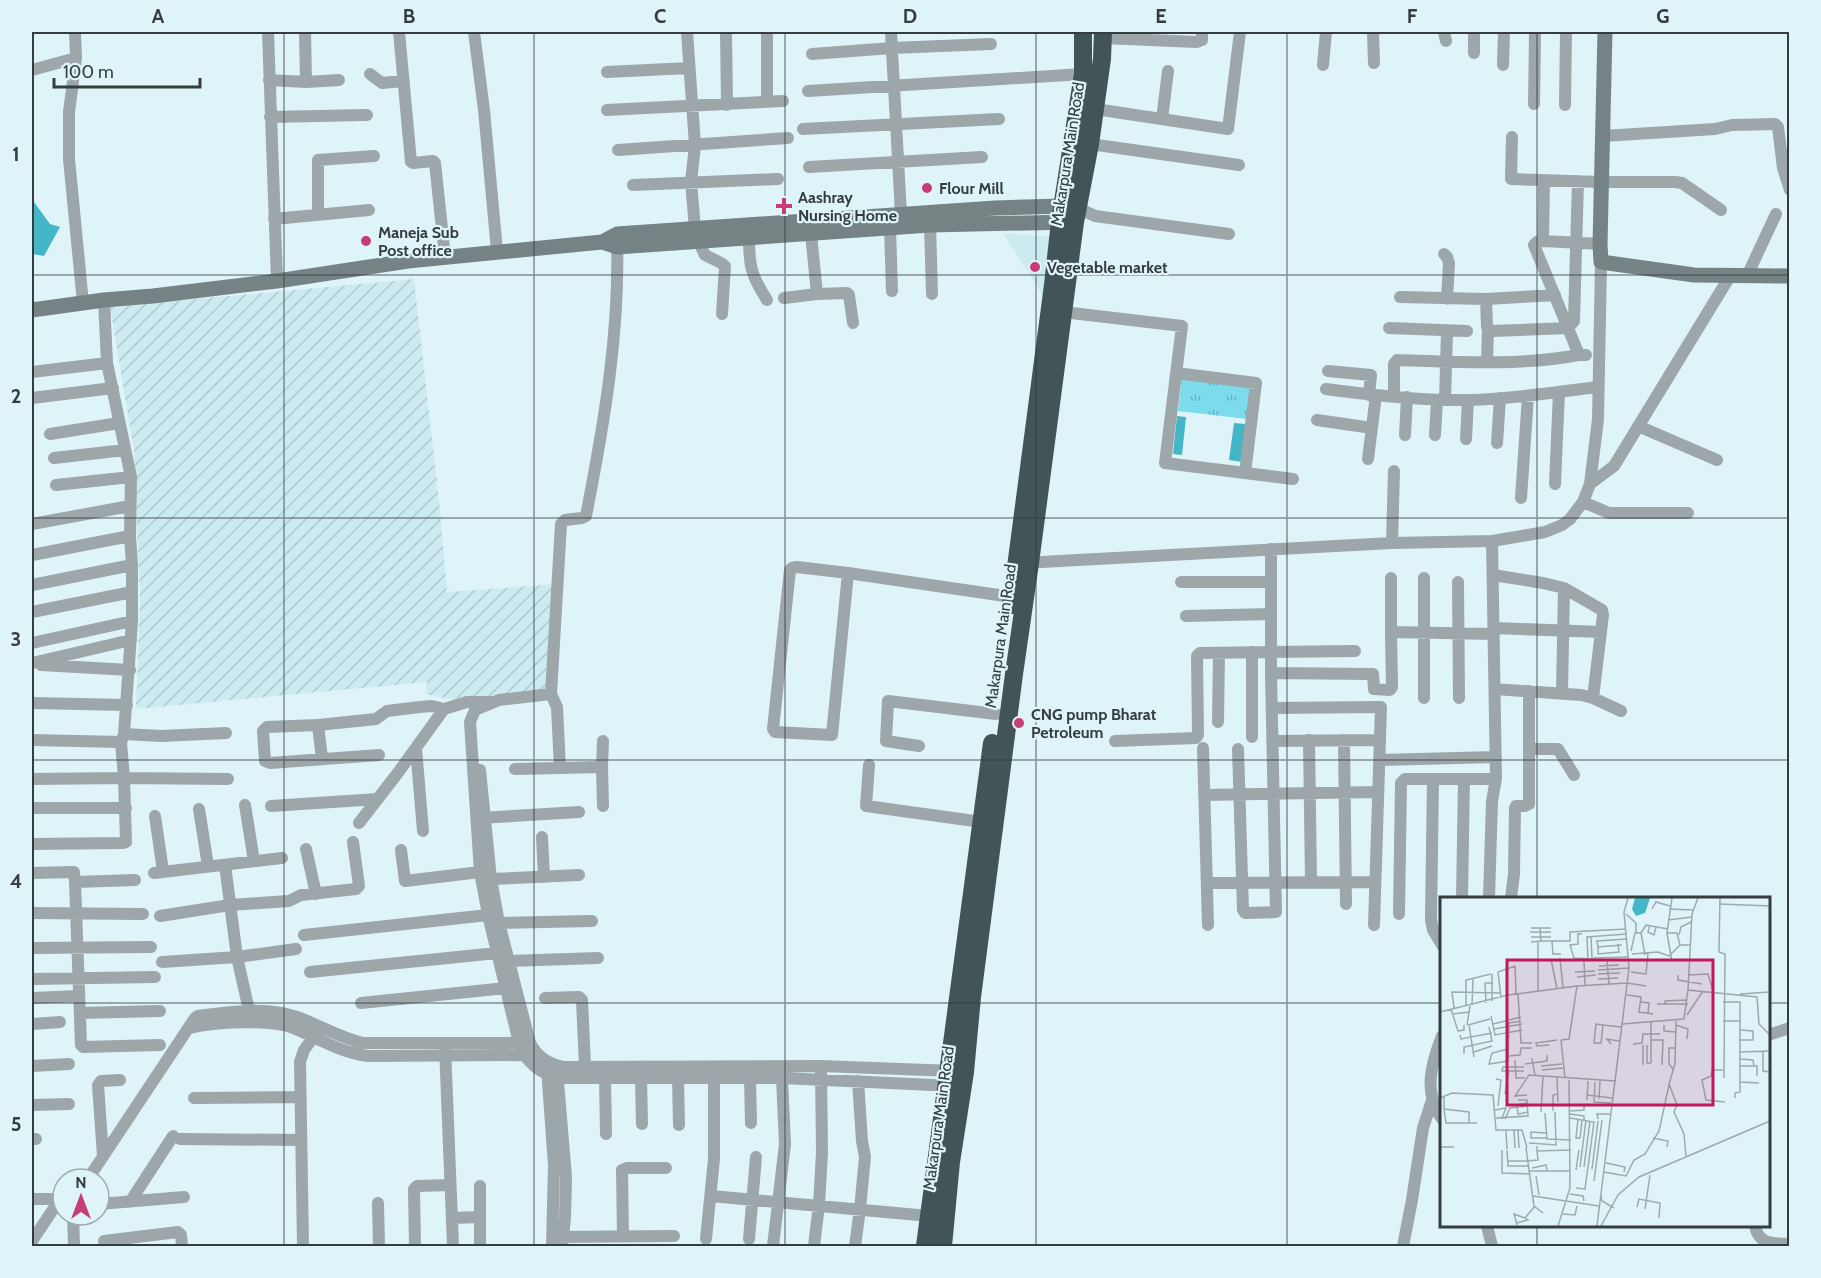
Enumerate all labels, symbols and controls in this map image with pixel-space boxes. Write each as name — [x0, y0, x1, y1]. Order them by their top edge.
text: A — [152, 4, 165, 28]
text: B — [403, 4, 415, 28]
text: C — [654, 4, 666, 28]
text: D — [903, 4, 917, 28]
text: E — [1155, 4, 1167, 28]
text: F — [1407, 4, 1418, 28]
text: G — [1656, 4, 1670, 28]
scale bar — [54, 51, 200, 89]
text: 100 m — [63, 61, 114, 83]
street label: Makarpura Main Road — [1047, 81, 1088, 227]
text: 1 — [12, 142, 20, 166]
place label: Flour Mill — [939, 179, 1004, 198]
marker: Flour Mill — [920, 181, 934, 195]
place label: Aashray Nursing Home — [798, 188, 897, 225]
marker: Aashray Nursing Home — [775, 197, 793, 215]
place label: Maneja Sub Post office — [378, 223, 459, 260]
marker: Maneja Sub Post office — [359, 234, 373, 248]
place label: Vegetable market — [1047, 258, 1168, 277]
marker: Vegetable market — [1028, 260, 1042, 274]
text: 2 — [11, 384, 21, 408]
street label: Makarpura Main Road — [981, 563, 1020, 709]
text: 3 — [11, 627, 21, 651]
place label: CNG pump Bharat Petroleum — [1031, 705, 1157, 742]
marker: CNG pump Bharat Petroleum — [1012, 716, 1026, 730]
text: 4 — [10, 869, 22, 893]
inset map — [1440, 897, 1770, 1227]
street label: Makarpura Main Road — [919, 1045, 958, 1191]
text: 5 — [11, 1112, 21, 1136]
north arrow — [51, 1167, 111, 1227]
text: N — [75, 1173, 87, 1192]

